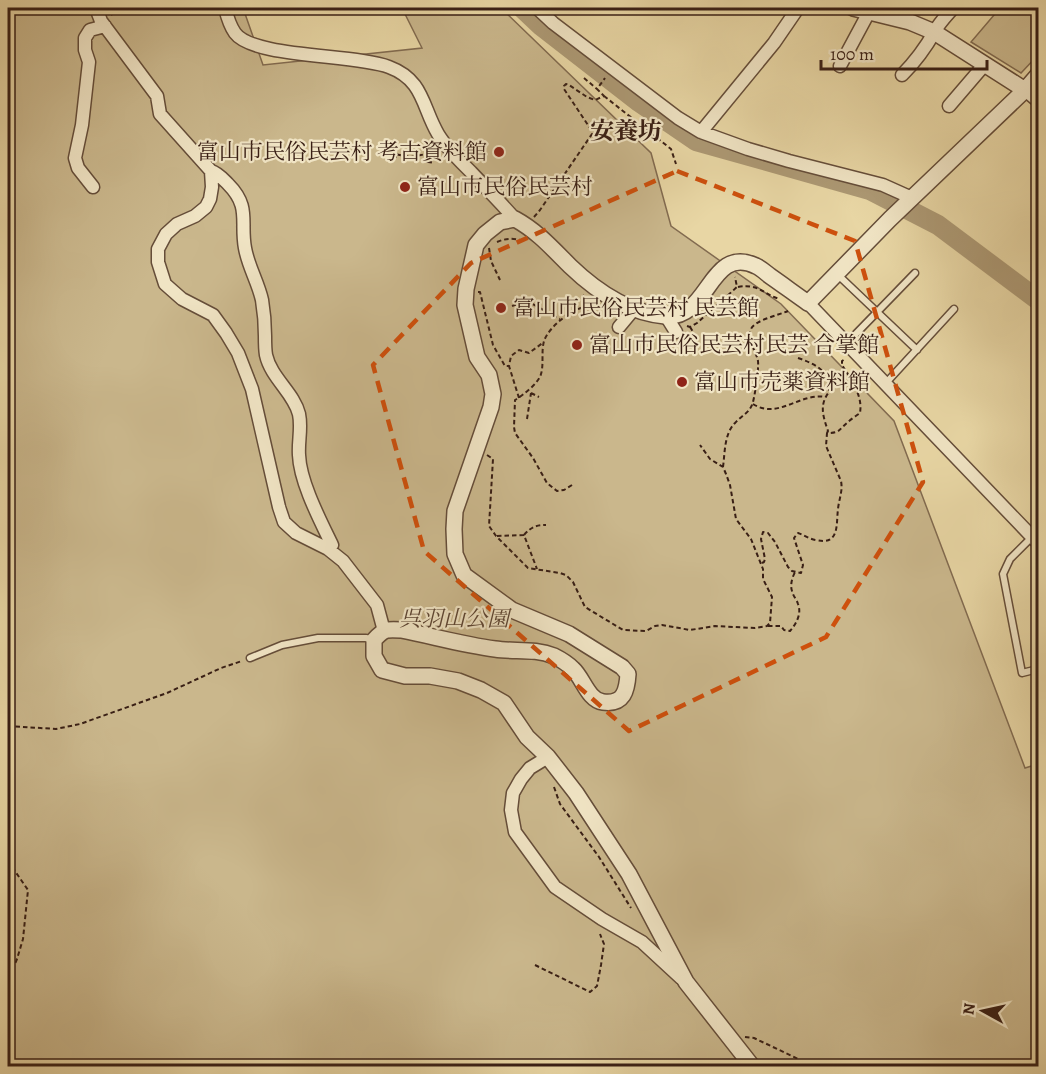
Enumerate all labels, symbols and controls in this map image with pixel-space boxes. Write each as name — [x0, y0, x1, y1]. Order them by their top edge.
scale bar — [821, 33, 988, 71]
text: 100 m — [830, 42, 874, 66]
district label: 安養坊 — [590, 115, 662, 147]
place label: 富山市民俗民芸村 考古資料館 — [197, 137, 487, 167]
marker: 富山市民俗民芸村 考古資料館 — [492, 145, 506, 159]
place label: 富山市民俗民芸村 — [417, 172, 593, 202]
marker: 富山市民俗民芸村 — [398, 180, 412, 194]
place label: 富山市民俗民芸村 民芸館 — [513, 293, 759, 323]
marker: 富山市民俗民芸村 民芸館 — [494, 301, 508, 315]
place label: 富山市民俗民芸村民芸 合掌館 — [589, 330, 879, 360]
marker: 富山市民俗民芸村民芸 合掌館 — [570, 338, 584, 352]
place label: 富山市売薬資料館 — [694, 367, 870, 397]
marker: 富山市売薬資料館 — [675, 375, 689, 389]
park label: 呉羽山公園 — [399, 604, 512, 634]
north arrow — [953, 981, 1013, 1041]
text: N — [957, 1001, 981, 1016]

